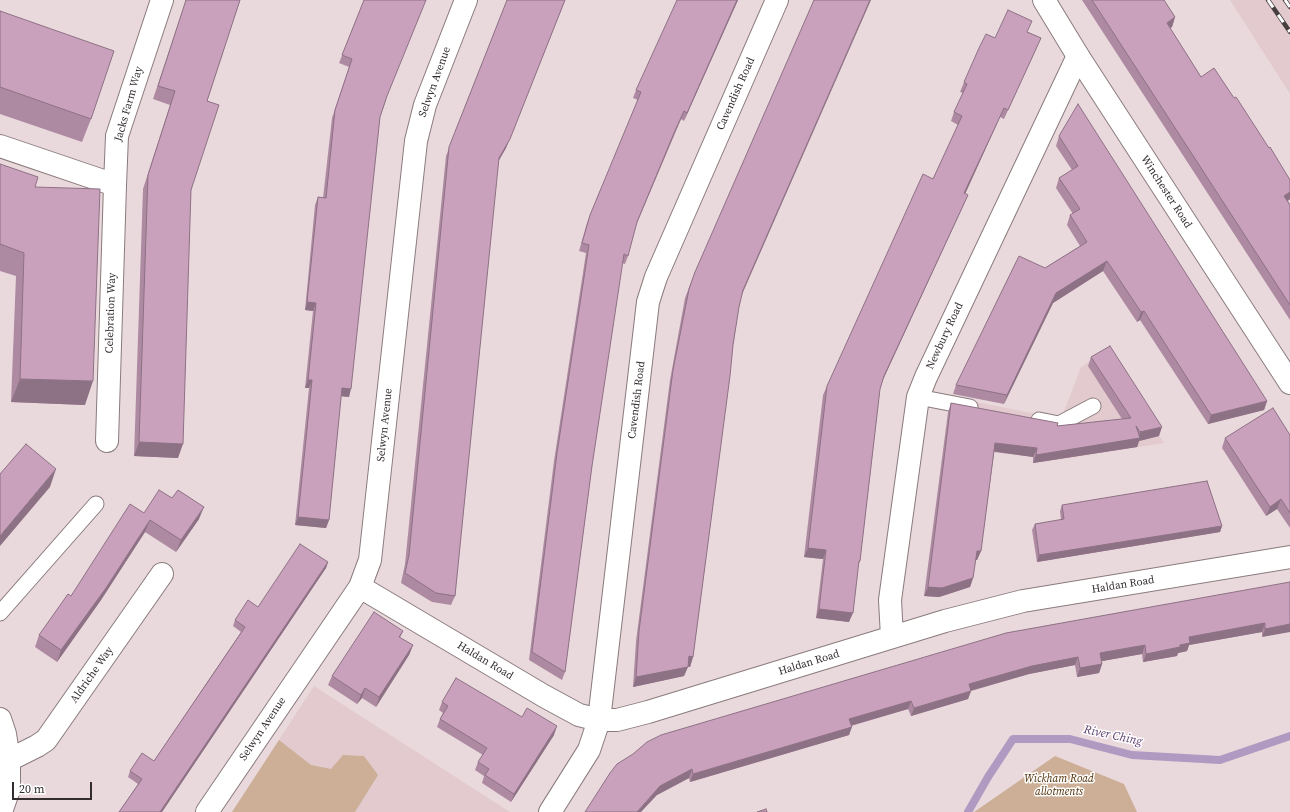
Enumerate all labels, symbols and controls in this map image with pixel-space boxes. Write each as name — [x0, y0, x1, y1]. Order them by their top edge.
street label: Selwyn Avenue — [416, 45, 454, 119]
street label: Cavendish Road — [714, 56, 758, 132]
street label: Jacks Farm Way — [112, 65, 146, 143]
street label: Winchester Road — [1138, 153, 1194, 231]
street label: Celebration Way — [103, 272, 119, 354]
street label: Newbury Road — [924, 301, 966, 371]
street label: Cavendish Road — [626, 360, 648, 440]
street label: Selwyn Avenue — [375, 388, 395, 462]
street label: Haldan Road — [1091, 574, 1155, 596]
street label: Haldan Road — [455, 639, 515, 683]
street label: Aldriche Way — [68, 644, 116, 706]
street label: Haldan Road — [777, 647, 841, 679]
street label: Selwyn Avenue — [237, 695, 289, 763]
water label: River Ching — [1083, 723, 1143, 749]
park label: Wickham Road allotments — [1024, 772, 1094, 798]
scale bar — [14, 774, 94, 800]
text: 20 m — [19, 781, 45, 797]

